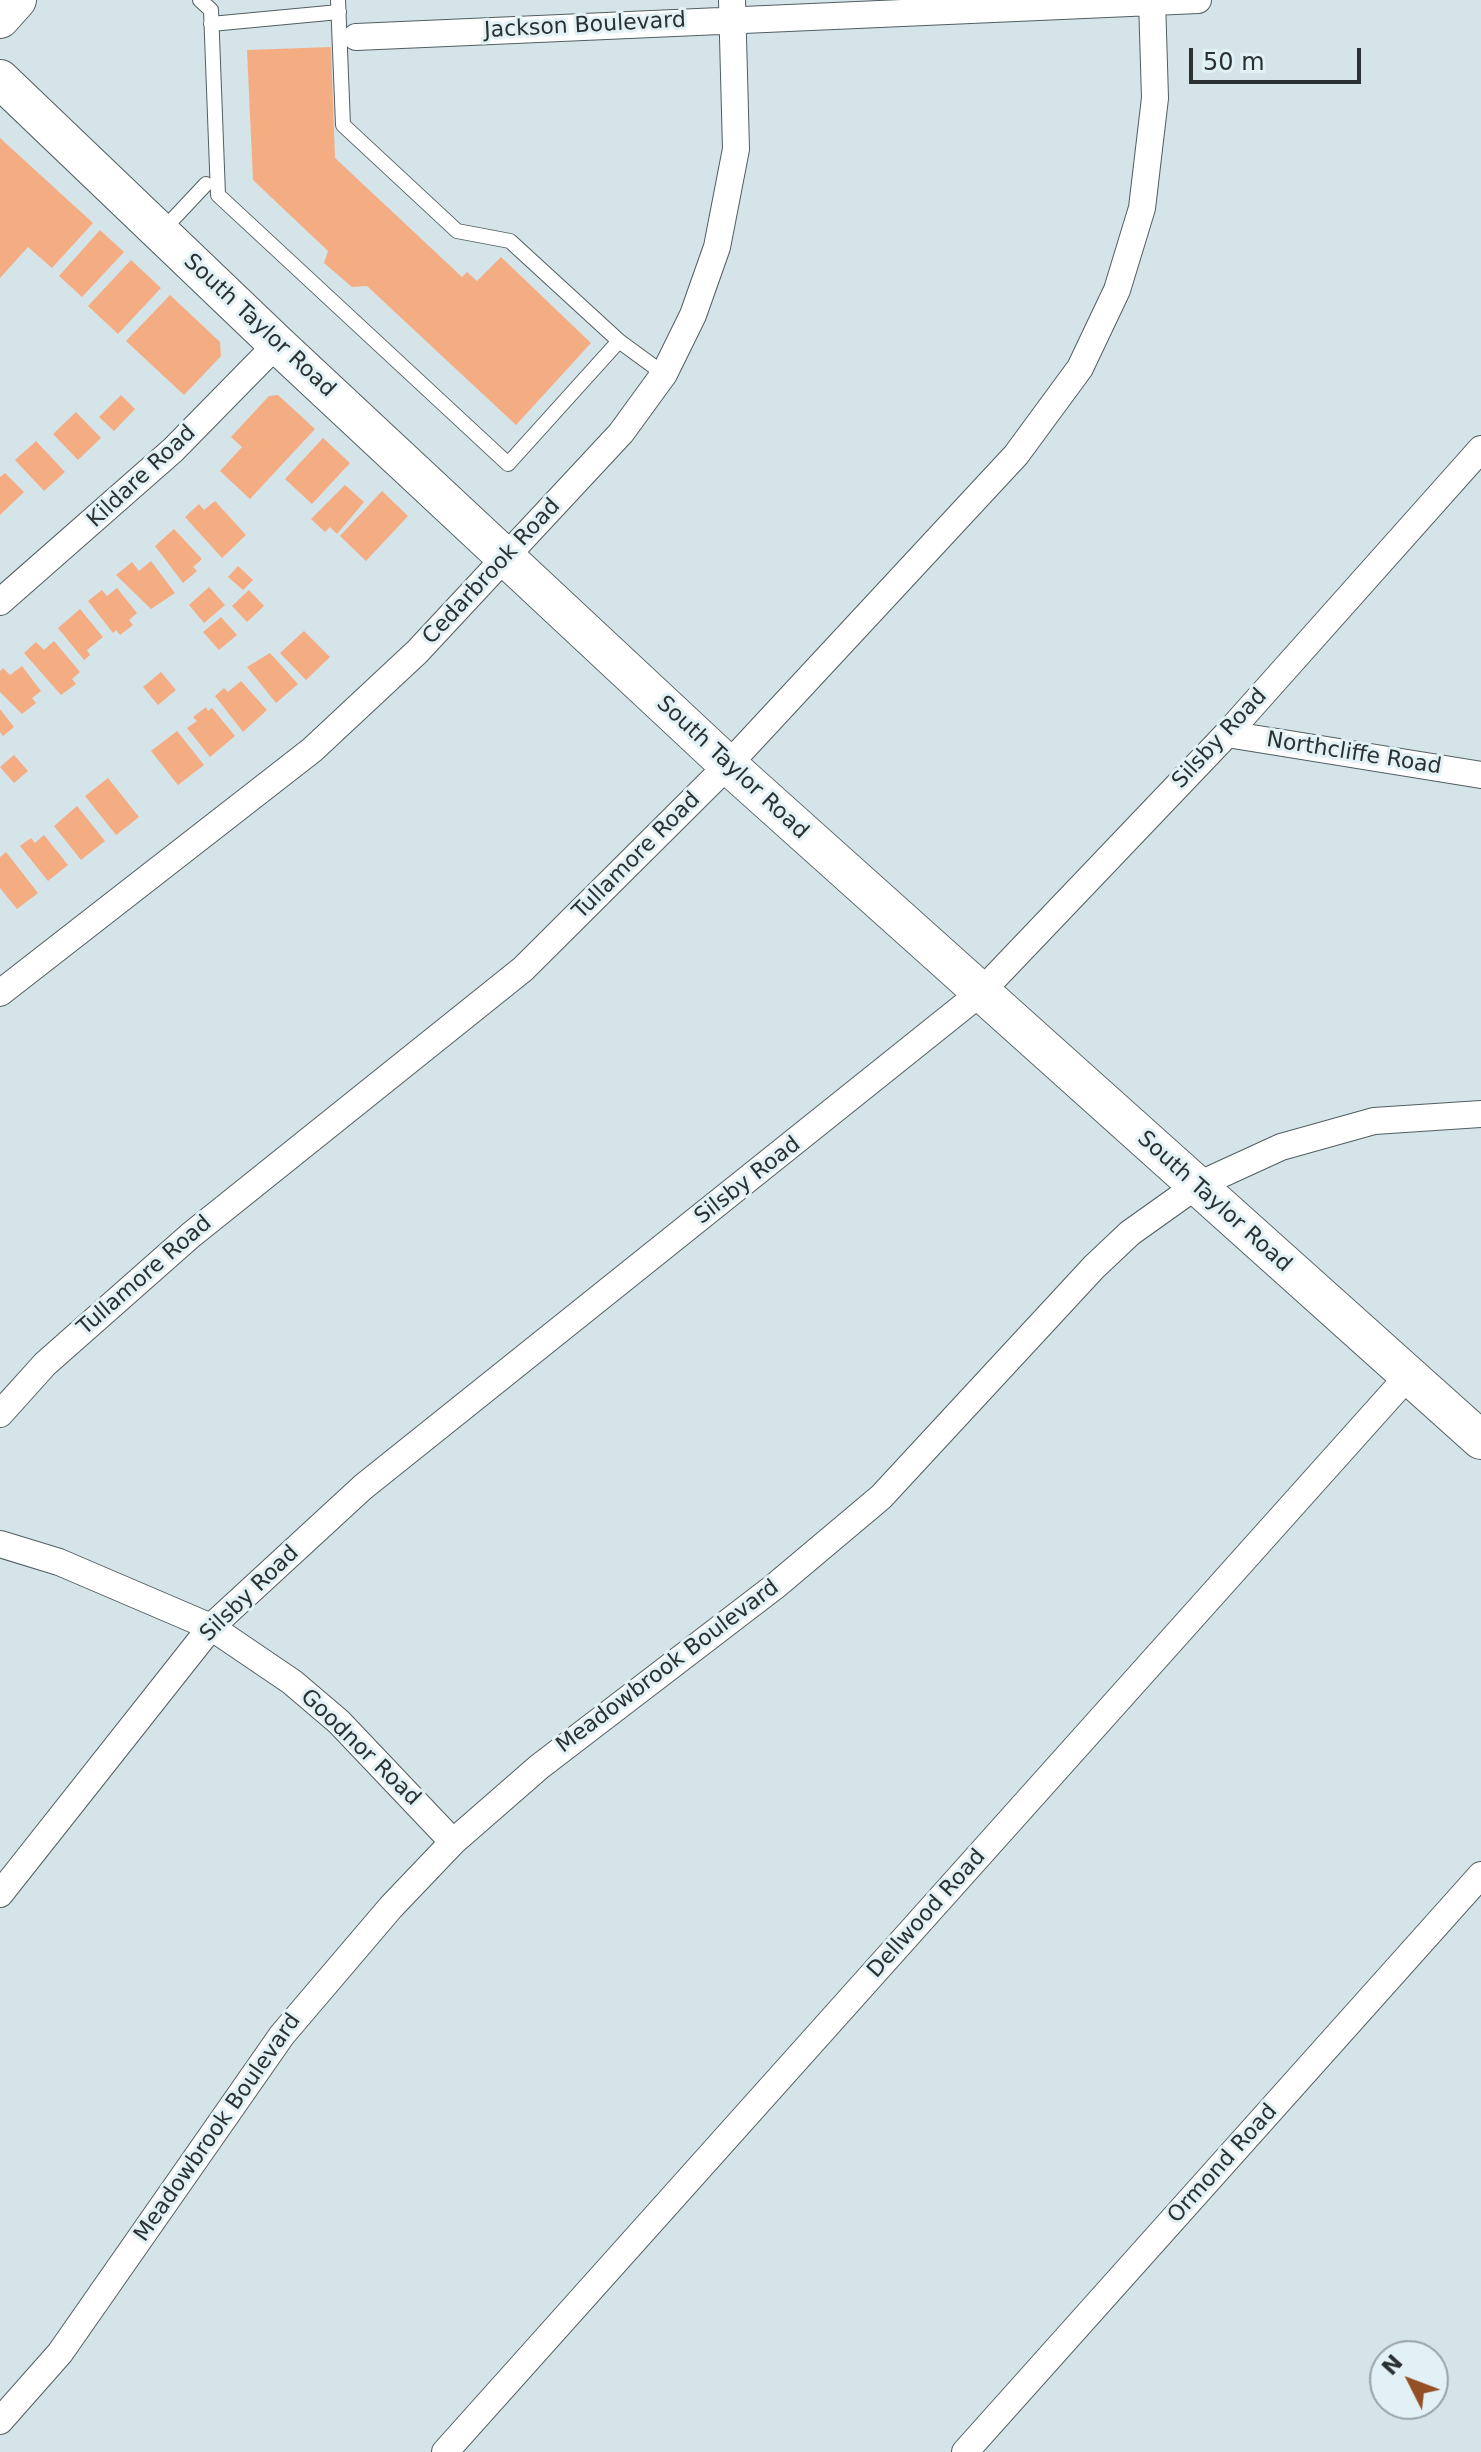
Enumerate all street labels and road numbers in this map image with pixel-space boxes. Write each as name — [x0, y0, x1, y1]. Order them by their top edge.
street label: Jackson Boulevard — [483, 8, 687, 44]
street label: South Taylor Road — [178, 249, 340, 403]
street label: Kildare Road — [82, 420, 202, 534]
street label: Cedarbrook Road — [418, 494, 566, 650]
street label: Silsby Road — [1167, 684, 1273, 794]
street label: South Taylor Road — [651, 691, 813, 845]
street label: Northcliffe Road — [1265, 727, 1443, 781]
street label: Tullamore Road — [568, 787, 706, 925]
street label: South Taylor Road — [1132, 1126, 1296, 1278]
street label: Silsby Road — [690, 1132, 806, 1230]
street label: Tullamore Road — [73, 1211, 217, 1341]
street label: Silsby Road — [195, 1540, 305, 1648]
street label: Meadowbrook Boulevard — [551, 1575, 785, 1759]
street label: Goodnor Road — [295, 1684, 425, 1812]
street label: Dellwood Road — [862, 1844, 992, 1984]
street label: Meadowbrook Boulevard — [129, 2009, 307, 2247]
street label: Ormond Road — [1163, 2099, 1283, 2229]

